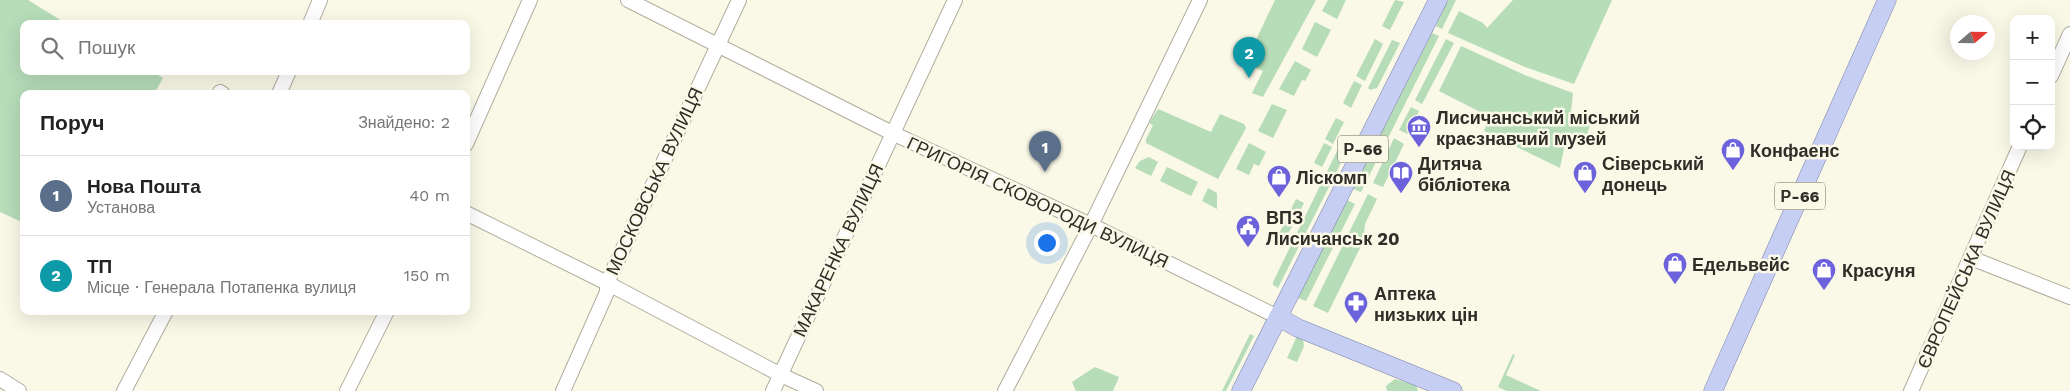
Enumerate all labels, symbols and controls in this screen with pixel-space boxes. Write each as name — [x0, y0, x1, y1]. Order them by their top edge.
north arrow — [1950, 15, 1995, 60]
map controls — [2010, 15, 2055, 150]
button: + — [2010, 15, 2055, 60]
search box — [20, 20, 470, 75]
icon: search — [38, 34, 66, 62]
text: Пошук — [78, 36, 135, 59]
pin: 2 — [1233, 37, 1265, 78]
button: − — [2010, 60, 2055, 105]
street label: МОСКОВСЬКА ВУЛИЦЯ — [601, 84, 707, 278]
button: locate — [2010, 105, 2055, 150]
place label: Лисичанський міський краєзнавчий музей — [1436, 107, 1640, 149]
text: Поруч — [40, 110, 104, 135]
text: Знайдено: 2 — [358, 113, 450, 132]
museum icon: Лисичанський міський краєзнавчий музей — [1406, 114, 1432, 148]
pin: 1 — [1029, 131, 1061, 172]
street label: ГРИГОРІЯ СКОВОРОДИ ВУЛИЦЯ — [904, 132, 1172, 272]
road number: Р-66 — [1338, 136, 1388, 162]
shop icon: Конфаенс — [1720, 137, 1746, 171]
place label: Конфаенс — [1750, 140, 1840, 161]
place label: Дитяча бiблiотека — [1418, 153, 1511, 195]
place label: Сіверський донець — [1602, 153, 1704, 195]
street label: МАКАРЕНКА ВУЛИЦЯ — [789, 160, 887, 340]
library icon: Дитяча бiблiотека — [1388, 160, 1414, 194]
shop icon: Сіверський донець — [1572, 160, 1598, 194]
shop icon: Ліскомп — [1266, 164, 1292, 198]
street label: ЄВРОПЕЙСЬКА ВУЛИЦЯ — [1913, 166, 2019, 372]
place label: Ліскомп — [1296, 167, 1367, 188]
text: Нова Пошта — [87, 175, 201, 198]
road number: Р-66 — [1775, 182, 1825, 210]
text: 1 — [53, 186, 59, 205]
text: 40 m — [410, 186, 450, 205]
text: Установа — [87, 198, 155, 217]
place label: ВПЗ Лисичанськ 20 — [1266, 207, 1400, 249]
public building icon: ВПЗ Лисичанськ 20 — [1235, 214, 1261, 248]
your location — [1034, 230, 1060, 256]
shop icon: Едельвейс — [1662, 251, 1688, 285]
place label: Едельвейс — [1692, 254, 1790, 275]
text: ТП — [87, 255, 112, 278]
shop icon: Красуня — [1811, 257, 1837, 291]
place label: Красуня — [1842, 260, 1915, 281]
text: 2 — [51, 266, 61, 285]
text: 150 m — [404, 266, 450, 285]
text: Місце · Генерала Потапенка вулиця — [87, 278, 356, 297]
place label: Аптека низьких цін — [1374, 283, 1478, 325]
pharmacy icon: Аптека низьких цін — [1343, 290, 1369, 324]

